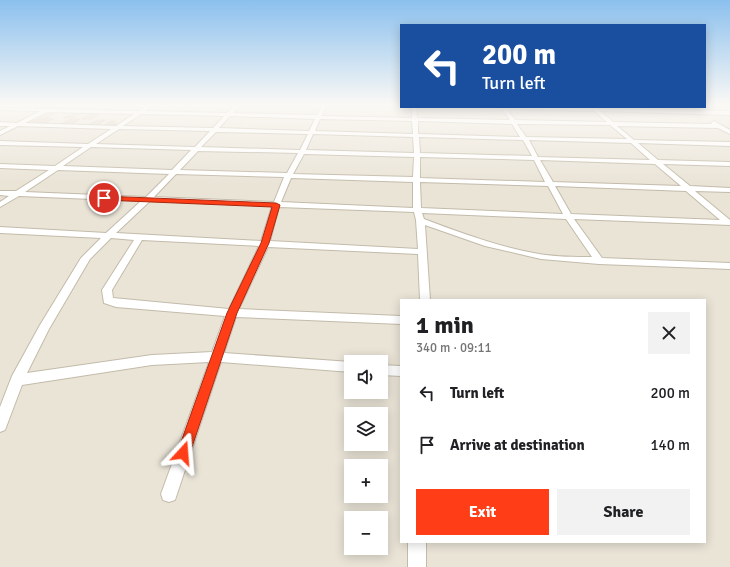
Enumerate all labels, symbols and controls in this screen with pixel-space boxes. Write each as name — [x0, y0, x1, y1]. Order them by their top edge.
text: 200 m — [482, 38, 556, 72]
icon: left — [416, 40, 468, 92]
text: Turn left — [482, 72, 545, 94]
pin — [87, 181, 121, 215]
icon: arrive — [93, 187, 115, 209]
text: 1 min — [416, 310, 474, 340]
button: close — [648, 312, 690, 354]
text: 340 m · 09:11 — [416, 340, 492, 356]
map controls — [344, 355, 388, 555]
button: sound — [344, 355, 388, 399]
icon: left — [416, 382, 438, 404]
text: Turn left — [450, 384, 504, 402]
text: 200 m — [650, 384, 690, 402]
button: layers — [344, 407, 388, 451]
position arrow — [162, 432, 204, 474]
icon: arrive — [416, 434, 438, 456]
text: Arrive at destination — [450, 436, 585, 454]
text: 140 m — [650, 436, 690, 454]
button: + — [344, 459, 388, 503]
button: Exit — [416, 489, 549, 535]
button: Share — [557, 489, 690, 535]
button: − — [344, 511, 388, 555]

